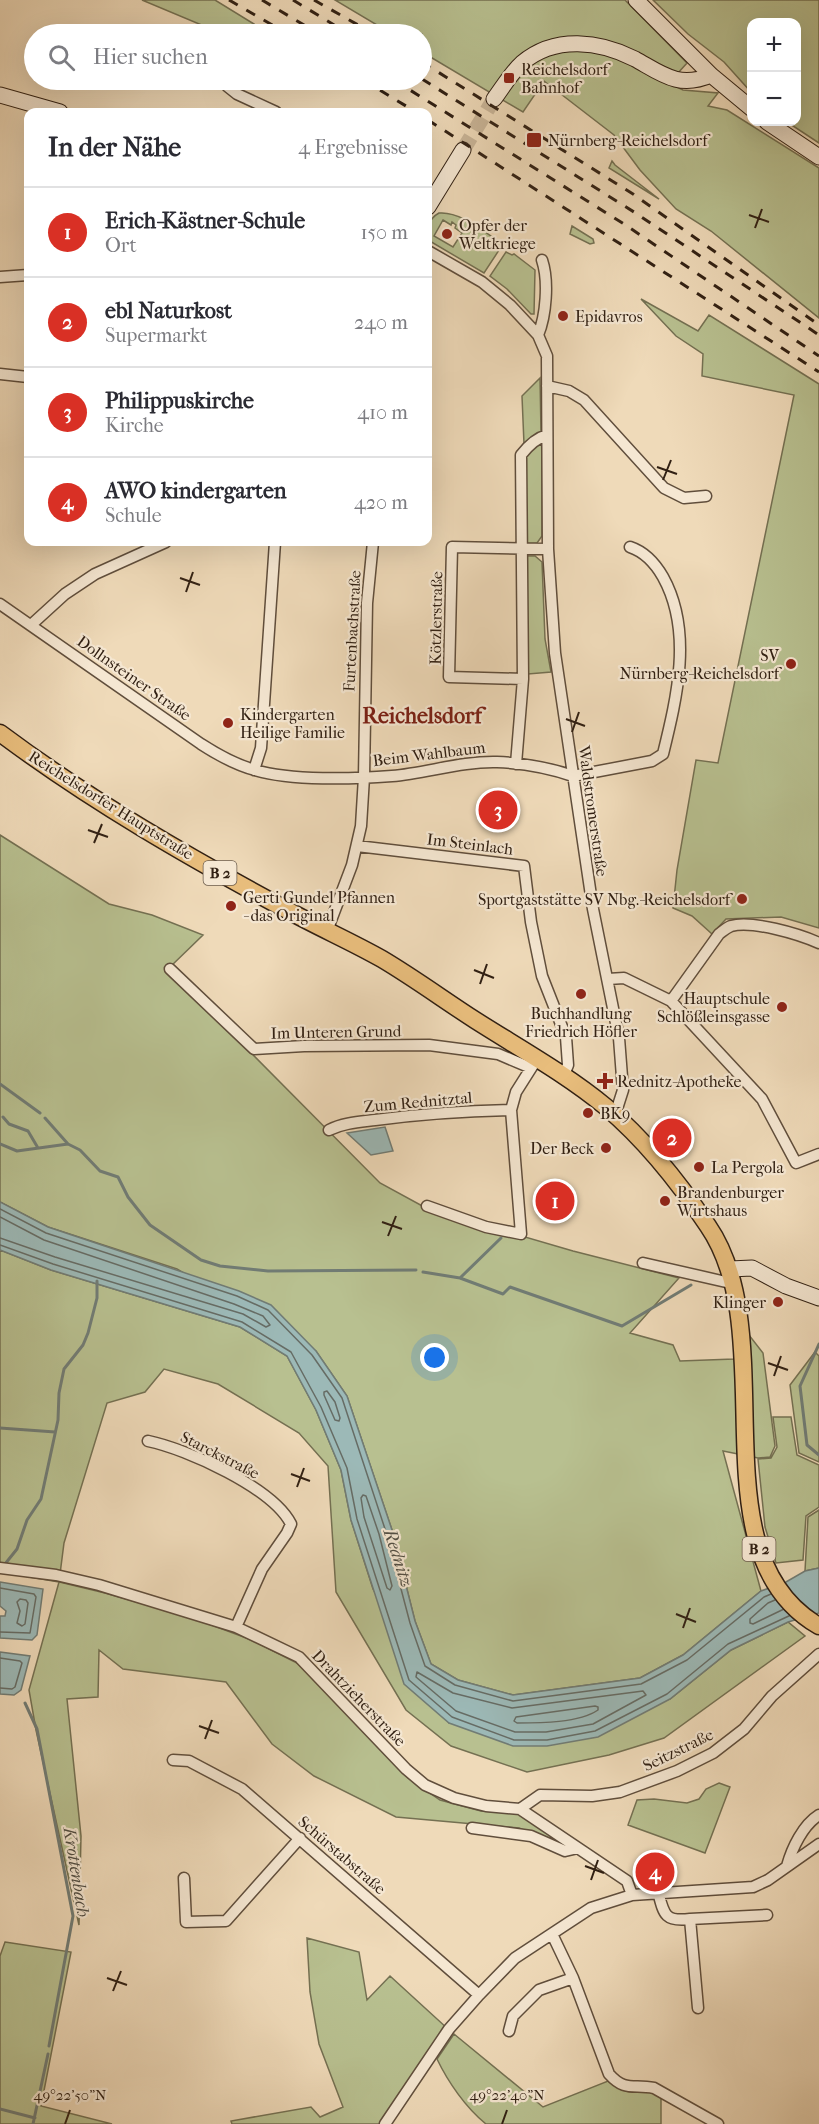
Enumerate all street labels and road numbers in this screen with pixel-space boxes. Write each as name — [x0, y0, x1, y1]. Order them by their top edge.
street label: Furtenbachstraße — [339, 570, 365, 692]
street label: Kötzlerstraße — [426, 571, 446, 665]
street label: Dollnsteiner Straße — [73, 632, 195, 724]
street label: Beim Wahlbaum — [372, 738, 487, 770]
street label: Waldstromerstraße — [574, 743, 612, 878]
street label: Reichelsdorfer Hauptstraße — [25, 746, 197, 864]
street label: Im Steinlach — [426, 829, 514, 859]
road number: B 2 — [204, 861, 236, 885]
street label: Im Unteren Grund — [270, 1021, 402, 1043]
street label: Zum Rednitztal — [363, 1088, 474, 1116]
street label: Starckstraße — [177, 1427, 263, 1483]
road number: B 2 — [742, 1537, 776, 1561]
street label: Drahtzieherstraße — [308, 1646, 410, 1750]
street label: Seitzstraße — [640, 1725, 716, 1775]
street label: Schürstabstraße — [294, 1812, 390, 1898]

